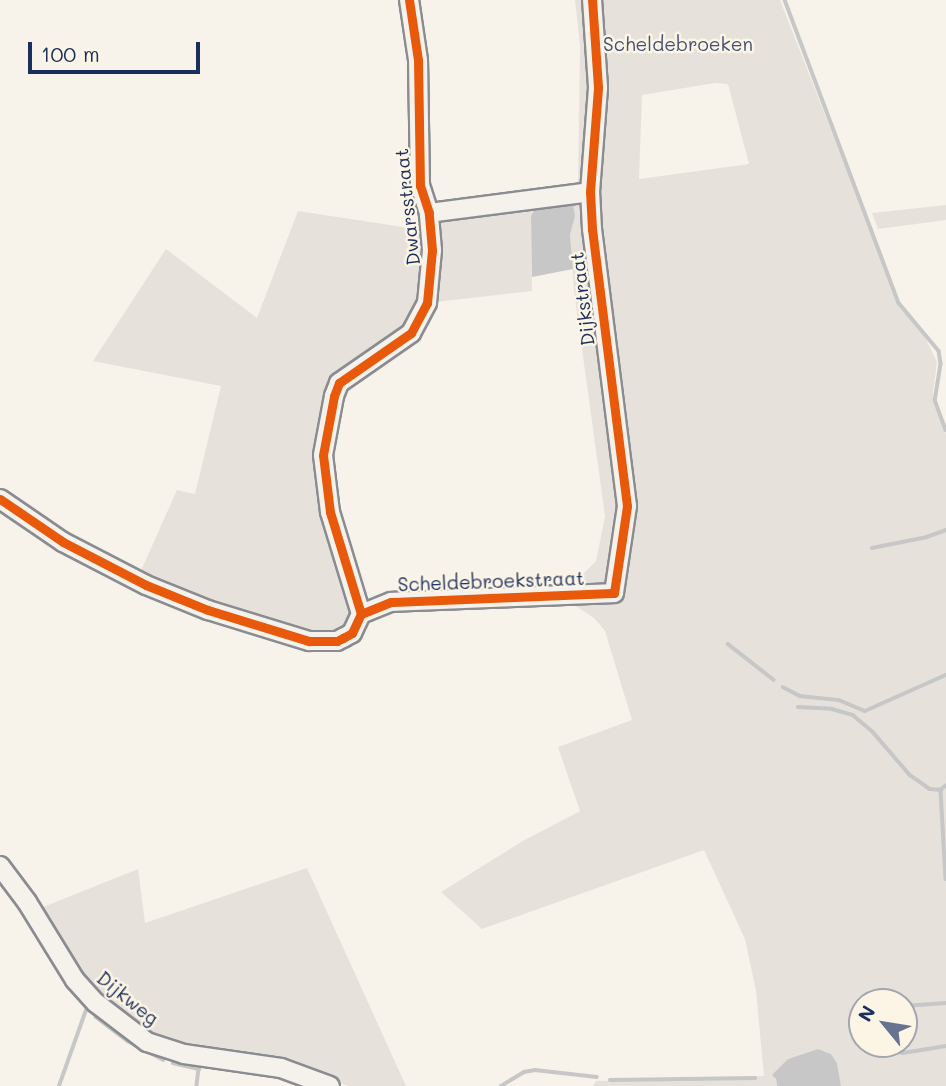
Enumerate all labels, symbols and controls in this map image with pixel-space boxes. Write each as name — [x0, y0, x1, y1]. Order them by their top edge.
scale bar — [32, 28, 203, 72]
park label: Scheldebroeken — [603, 33, 753, 55]
text: 100 m — [41, 40, 100, 67]
street label: Dwarsstraat — [390, 147, 424, 267]
street label: Dijkstraat — [565, 251, 599, 347]
street label: Scheldebroekstraat — [397, 566, 585, 596]
street label: Dijkweg — [93, 966, 163, 1030]
north arrow — [848, 988, 918, 1058]
text: N — [852, 1001, 881, 1026]

